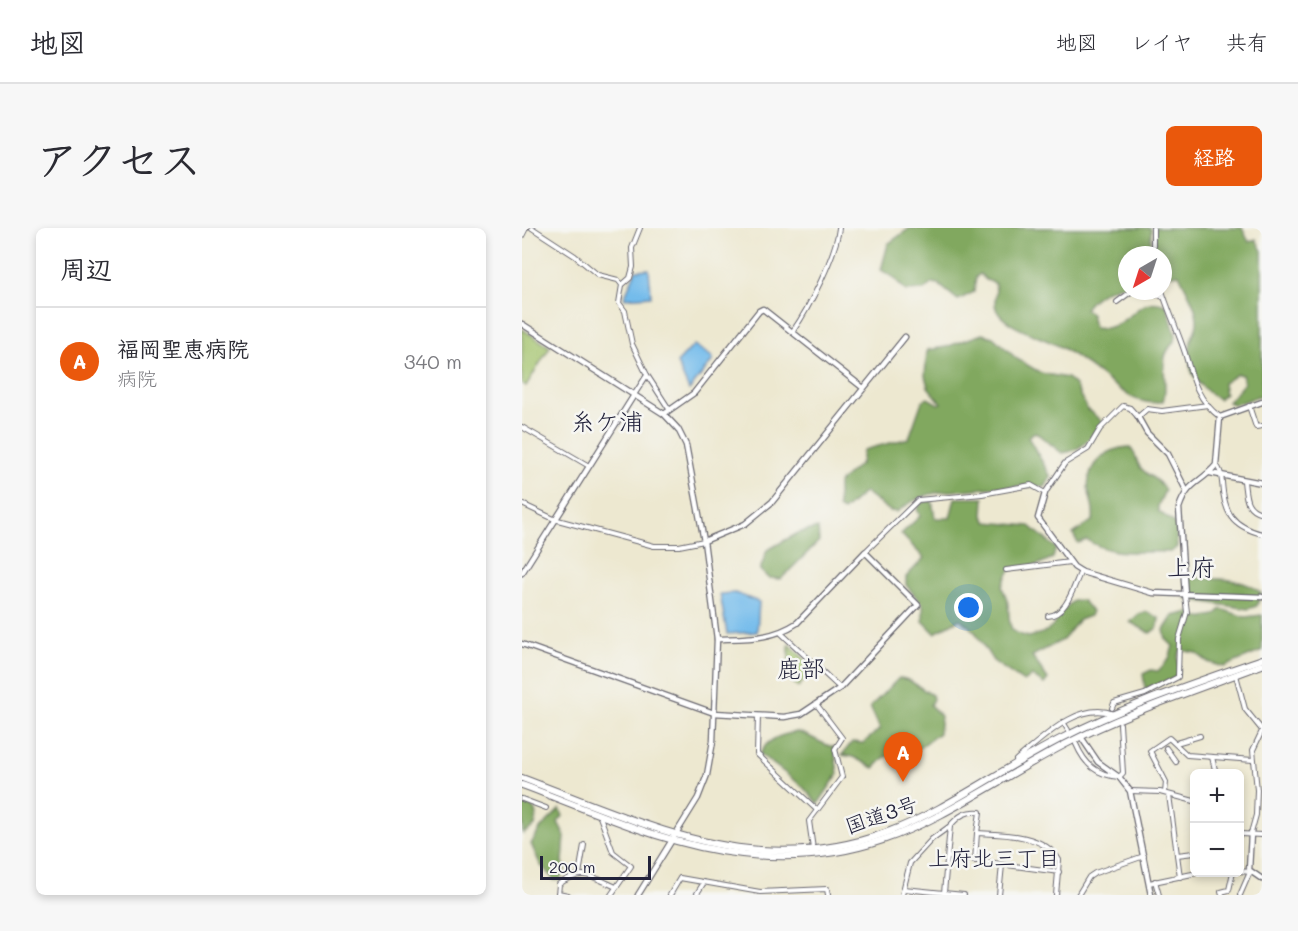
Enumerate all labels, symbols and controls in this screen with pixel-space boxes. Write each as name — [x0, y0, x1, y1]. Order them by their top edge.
text: 地図 — [30, 24, 86, 60]
text: 地図 — [1056, 28, 1098, 55]
text: レイヤ — [1131, 28, 1193, 55]
text: 共有 — [1226, 28, 1268, 55]
button: 経路 — [1166, 126, 1262, 186]
text: アクセス — [36, 131, 201, 186]
north arrow — [1118, 246, 1172, 300]
text: 周辺 — [60, 252, 112, 286]
text: 福岡聖恵病院 — [117, 334, 249, 363]
text: A — [73, 348, 86, 374]
text: 340 m — [404, 348, 462, 374]
text: 病院 — [117, 365, 157, 391]
district label: 糸ケ浦 — [571, 405, 643, 436]
district label: 上府 — [1167, 551, 1215, 582]
your location — [954, 593, 983, 622]
district label: 鹿部 — [777, 652, 825, 683]
pin: A — [884, 732, 922, 782]
map controls — [1190, 769, 1244, 877]
button: + — [1190, 769, 1244, 823]
street label: 国道3号 — [841, 789, 921, 839]
button: − — [1190, 823, 1244, 877]
district label: 上府北三丁目 — [928, 843, 1060, 872]
scale bar — [540, 853, 651, 880]
text: 200 m — [549, 856, 596, 877]

